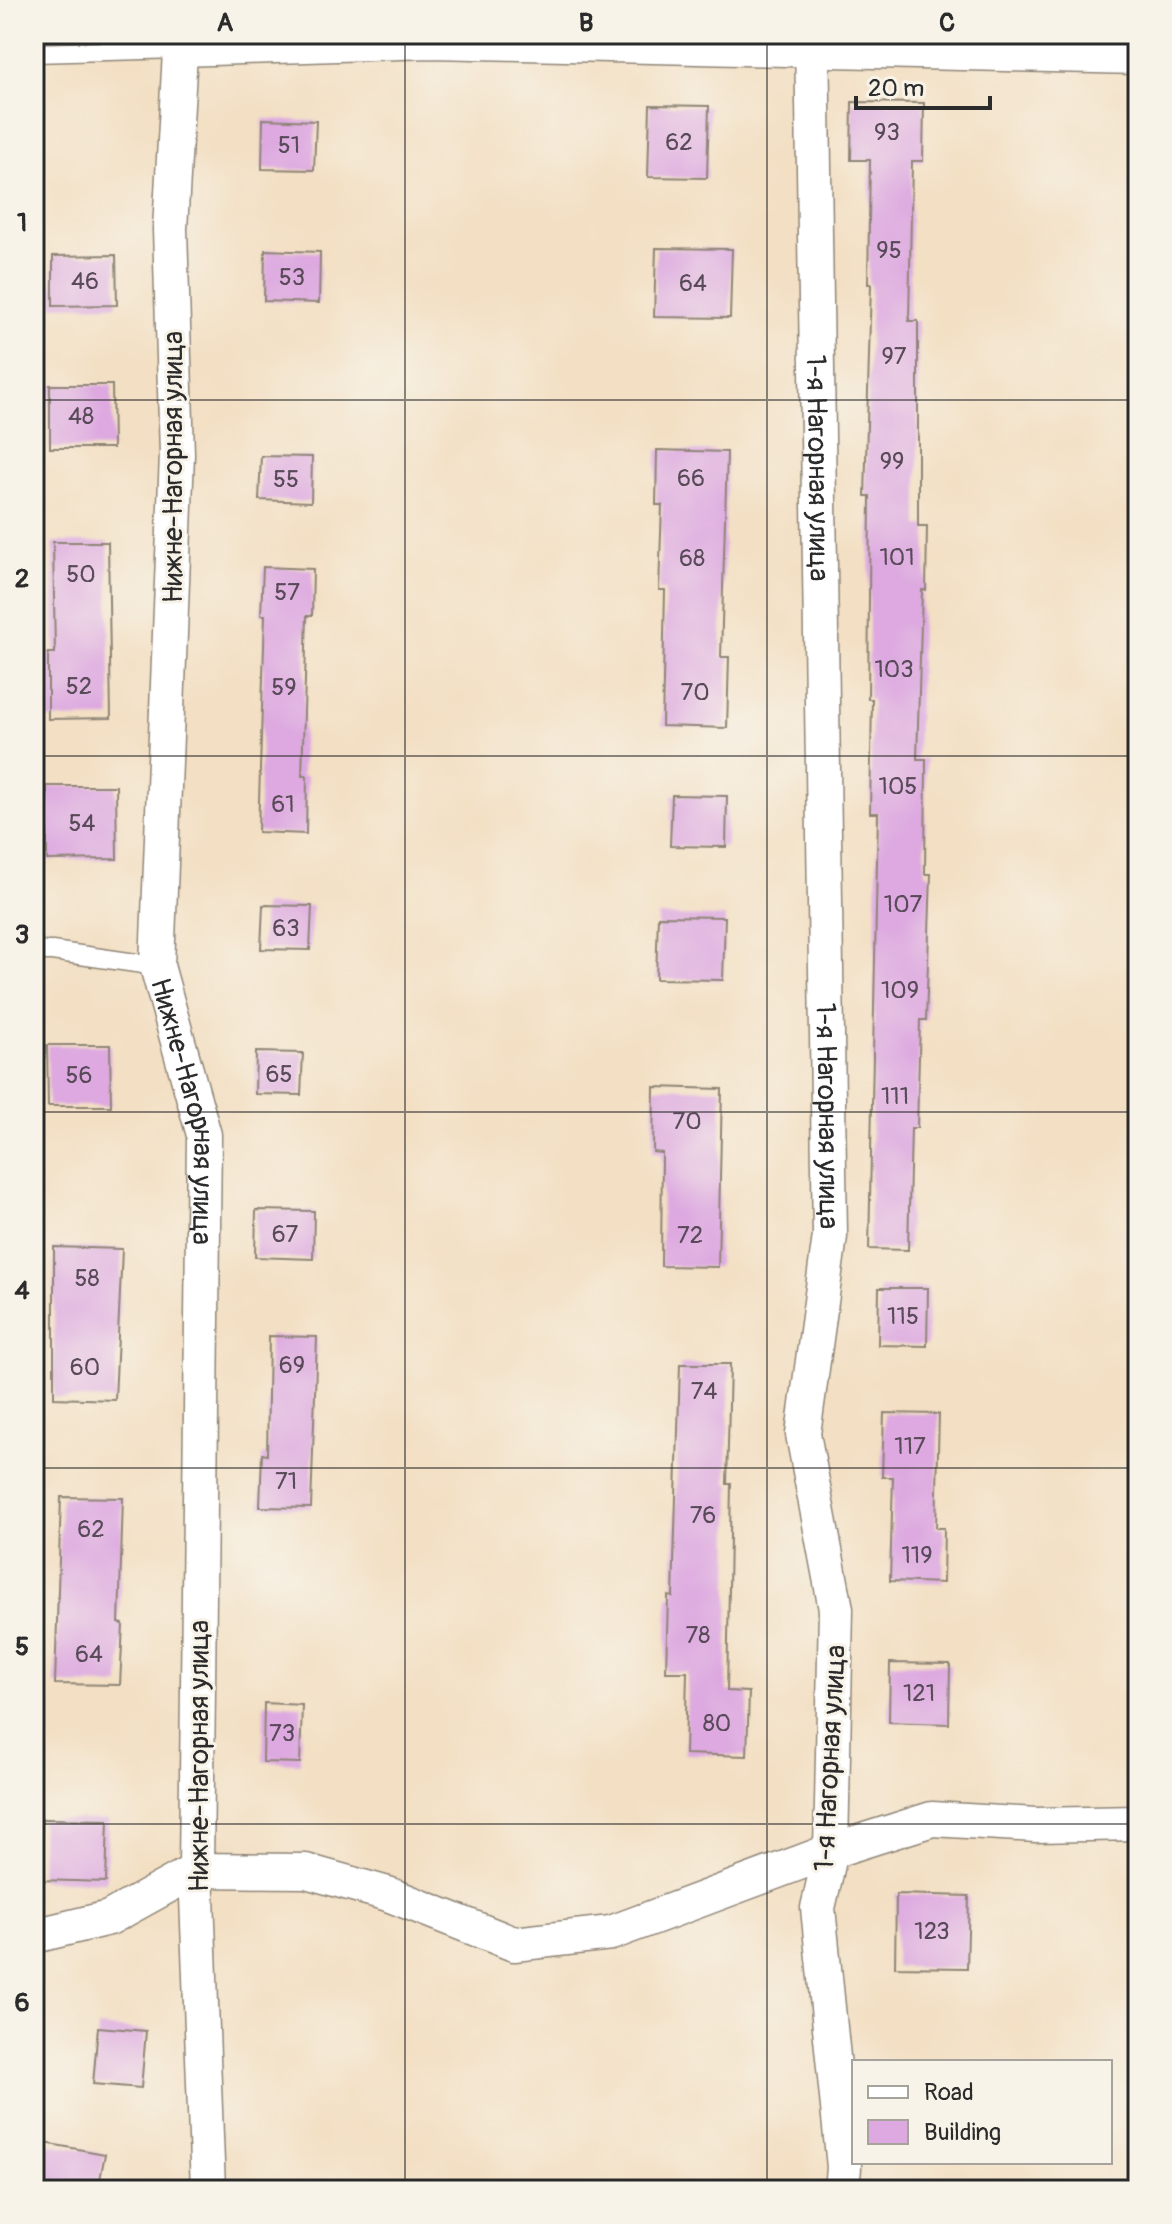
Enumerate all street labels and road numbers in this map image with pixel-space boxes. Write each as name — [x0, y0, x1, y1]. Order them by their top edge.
street label: Нижне-Нагорная улица — [156, 331, 191, 603]
street label: 1-я Нагорная улица — [798, 354, 836, 582]
street label: Нижне-Нагорная улица — [142, 974, 220, 1245]
street label: 1-я Нагорная улица — [808, 1002, 846, 1230]
street label: Нижне-Нагорная улица — [182, 1620, 217, 1892]
street label: 1-я Нагорная улица — [807, 1644, 854, 1872]

